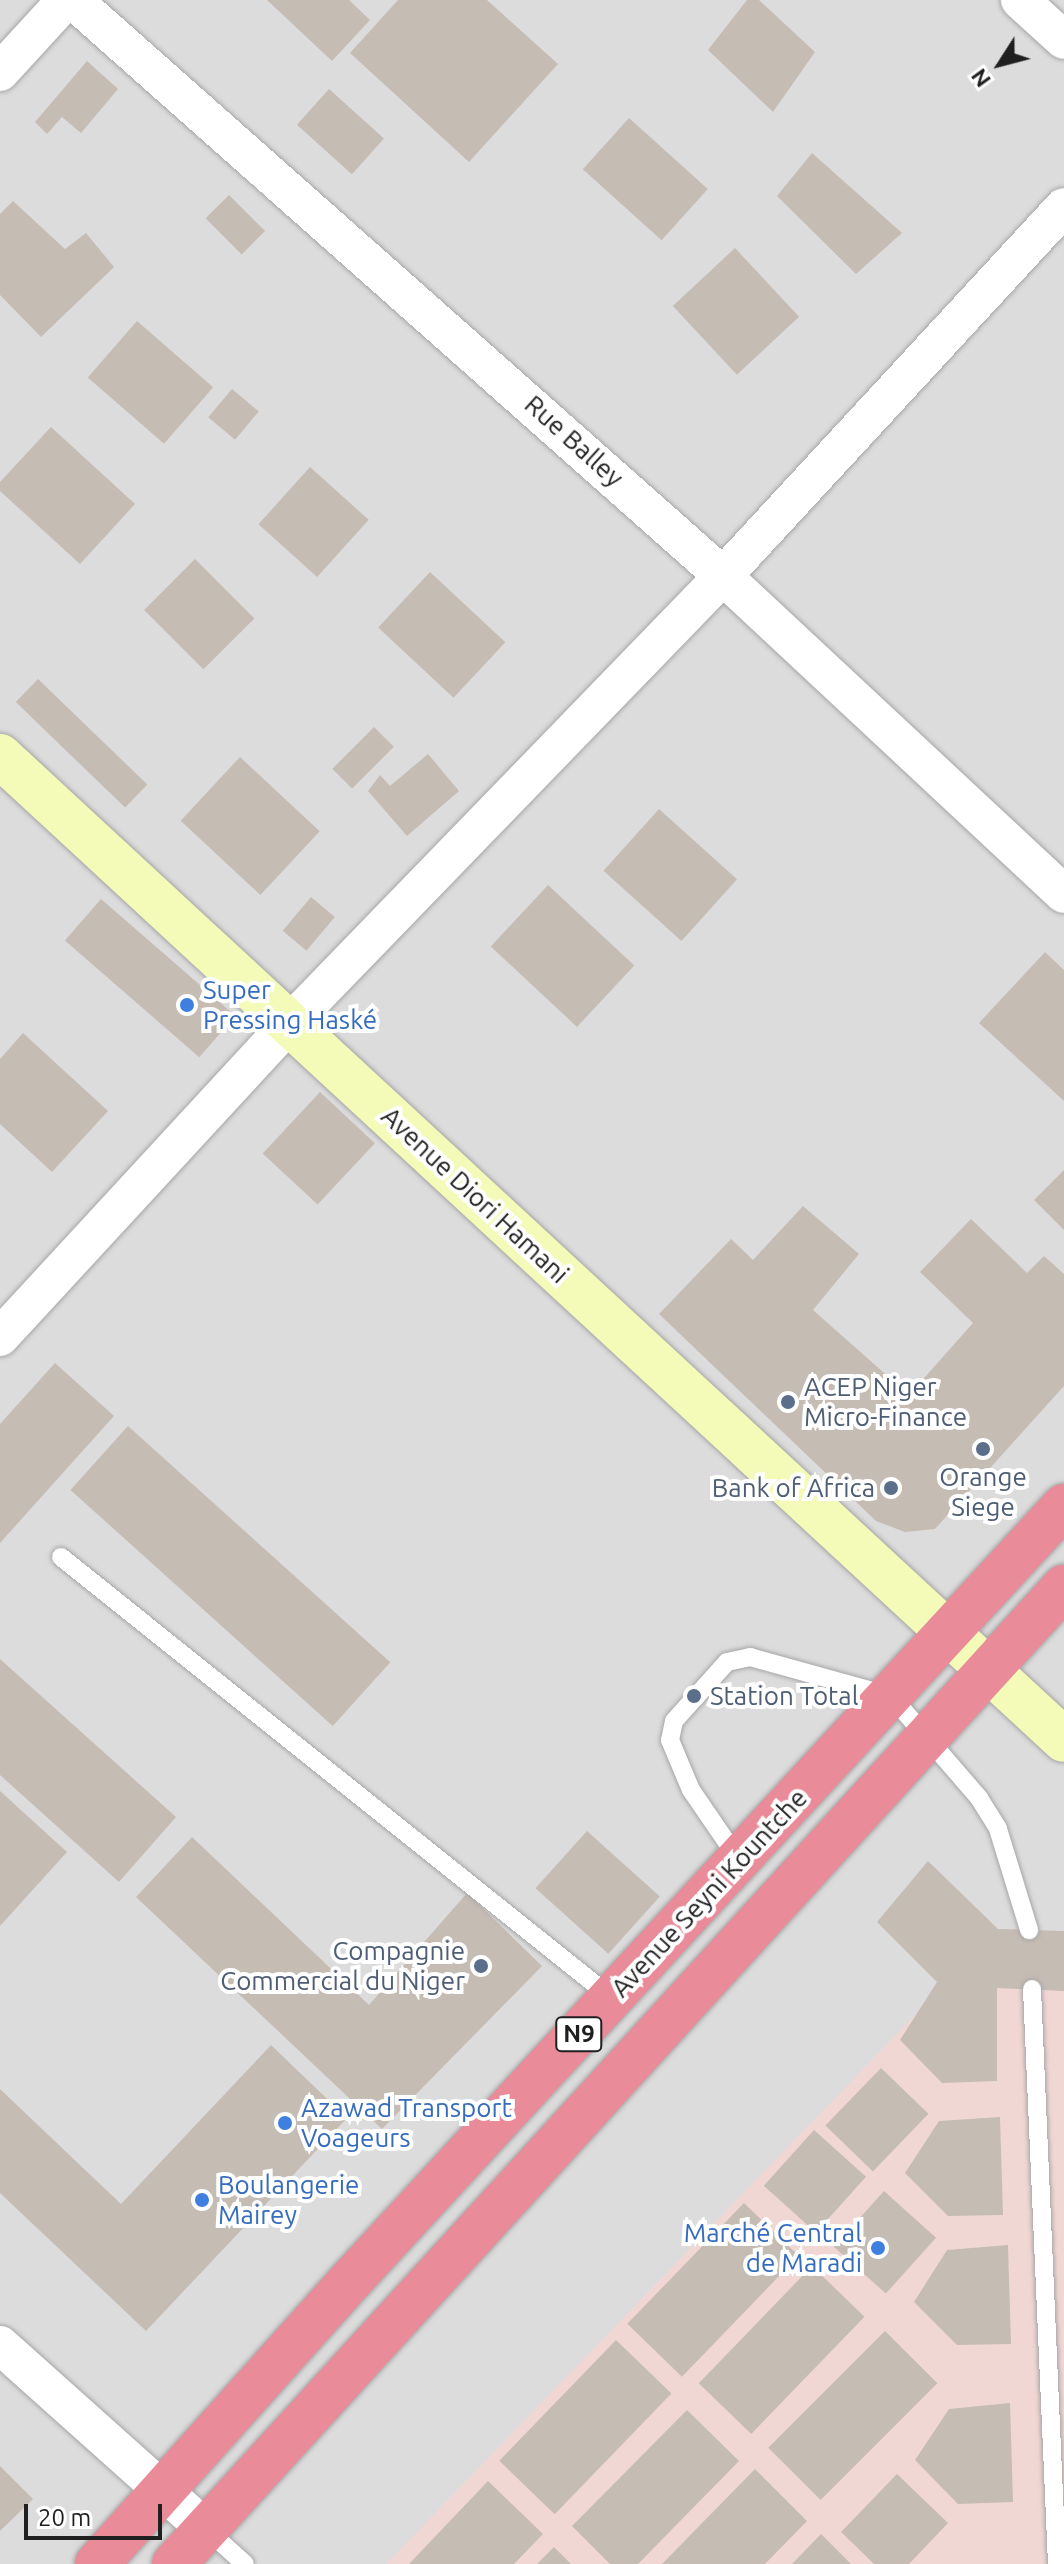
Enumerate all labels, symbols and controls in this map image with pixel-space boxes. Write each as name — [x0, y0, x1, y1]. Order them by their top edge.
north arrow — [960, 24, 1040, 104]
text: N — [965, 64, 995, 92]
street label: Rue Balley — [518, 389, 630, 493]
place label: Super Pressing Haské — [203, 974, 377, 1036]
marker: Super Pressing Haské — [178, 996, 196, 1014]
street label: Avenue Diori Hamani — [375, 1100, 575, 1290]
place label: ACEP Niger Micro-Finance — [804, 1371, 967, 1432]
marker: ACEP Niger Micro-Finance — [779, 1393, 797, 1411]
marker: Orange Siege — [974, 1440, 992, 1458]
place label: Orange Siege — [939, 1461, 1027, 1522]
place label: Bank of Africa — [712, 1472, 875, 1504]
marker: Bank of Africa — [882, 1479, 900, 1497]
place label: Station Total — [710, 1680, 858, 1712]
marker: Station Total — [685, 1687, 703, 1705]
street label: Avenue Seyni Kountche — [604, 1783, 814, 2003]
place label: Compagnie Commercial du Niger — [220, 1935, 465, 1996]
marker: Compagnie Commercial du Niger — [472, 1957, 490, 1975]
road number: N9 — [555, 2014, 603, 2054]
place label: Azawad Transport Voageurs — [301, 2092, 512, 2154]
marker: Azawad Transport Voageurs — [276, 2114, 294, 2132]
place label: Boulangerie Mairey — [218, 2169, 359, 2230]
marker: Boulangerie Mairey — [193, 2191, 211, 2209]
place label: Marché Central de Maradi — [684, 2217, 862, 2278]
marker: Marché Central de Maradi — [869, 2239, 887, 2257]
scale bar — [28, 2488, 166, 2538]
text: 20 m — [38, 2504, 91, 2531]

